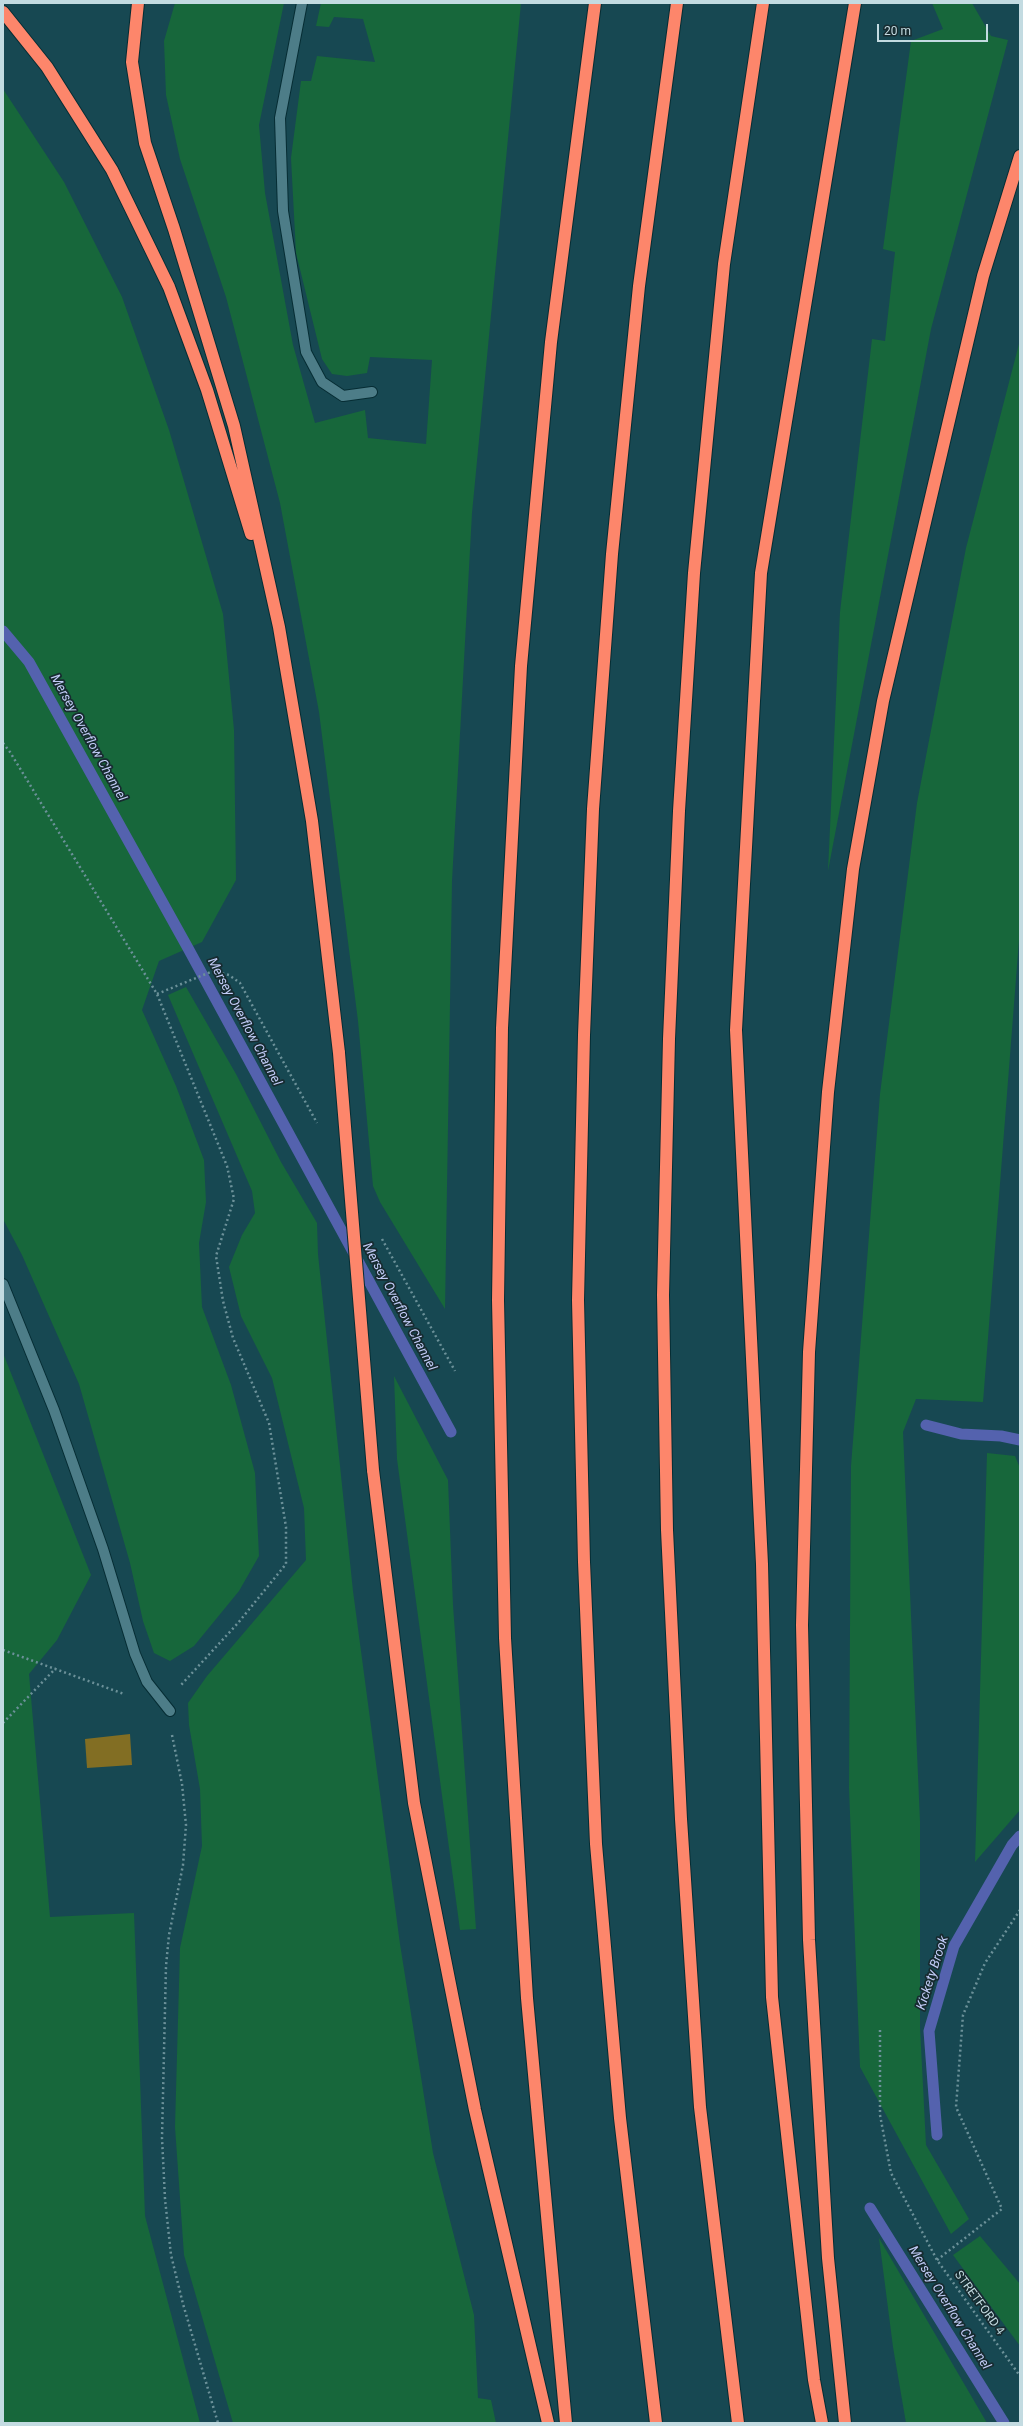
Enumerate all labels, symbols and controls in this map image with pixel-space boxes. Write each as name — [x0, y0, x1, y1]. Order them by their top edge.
scale bar — [879, 16, 990, 42]
text: 20 m — [884, 24, 911, 38]
water label: Mersey Overflow Channel — [47, 672, 129, 804]
water label: Mersey Overflow Channel — [204, 955, 284, 1089]
water label: Mersey Overflow Channel — [359, 1240, 439, 1374]
water label: Kickety Brook — [914, 1934, 952, 2012]
water label: Mersey Overflow Channel — [905, 2243, 993, 2373]
street label: STRETFORD 4 — [951, 2268, 1007, 2338]

